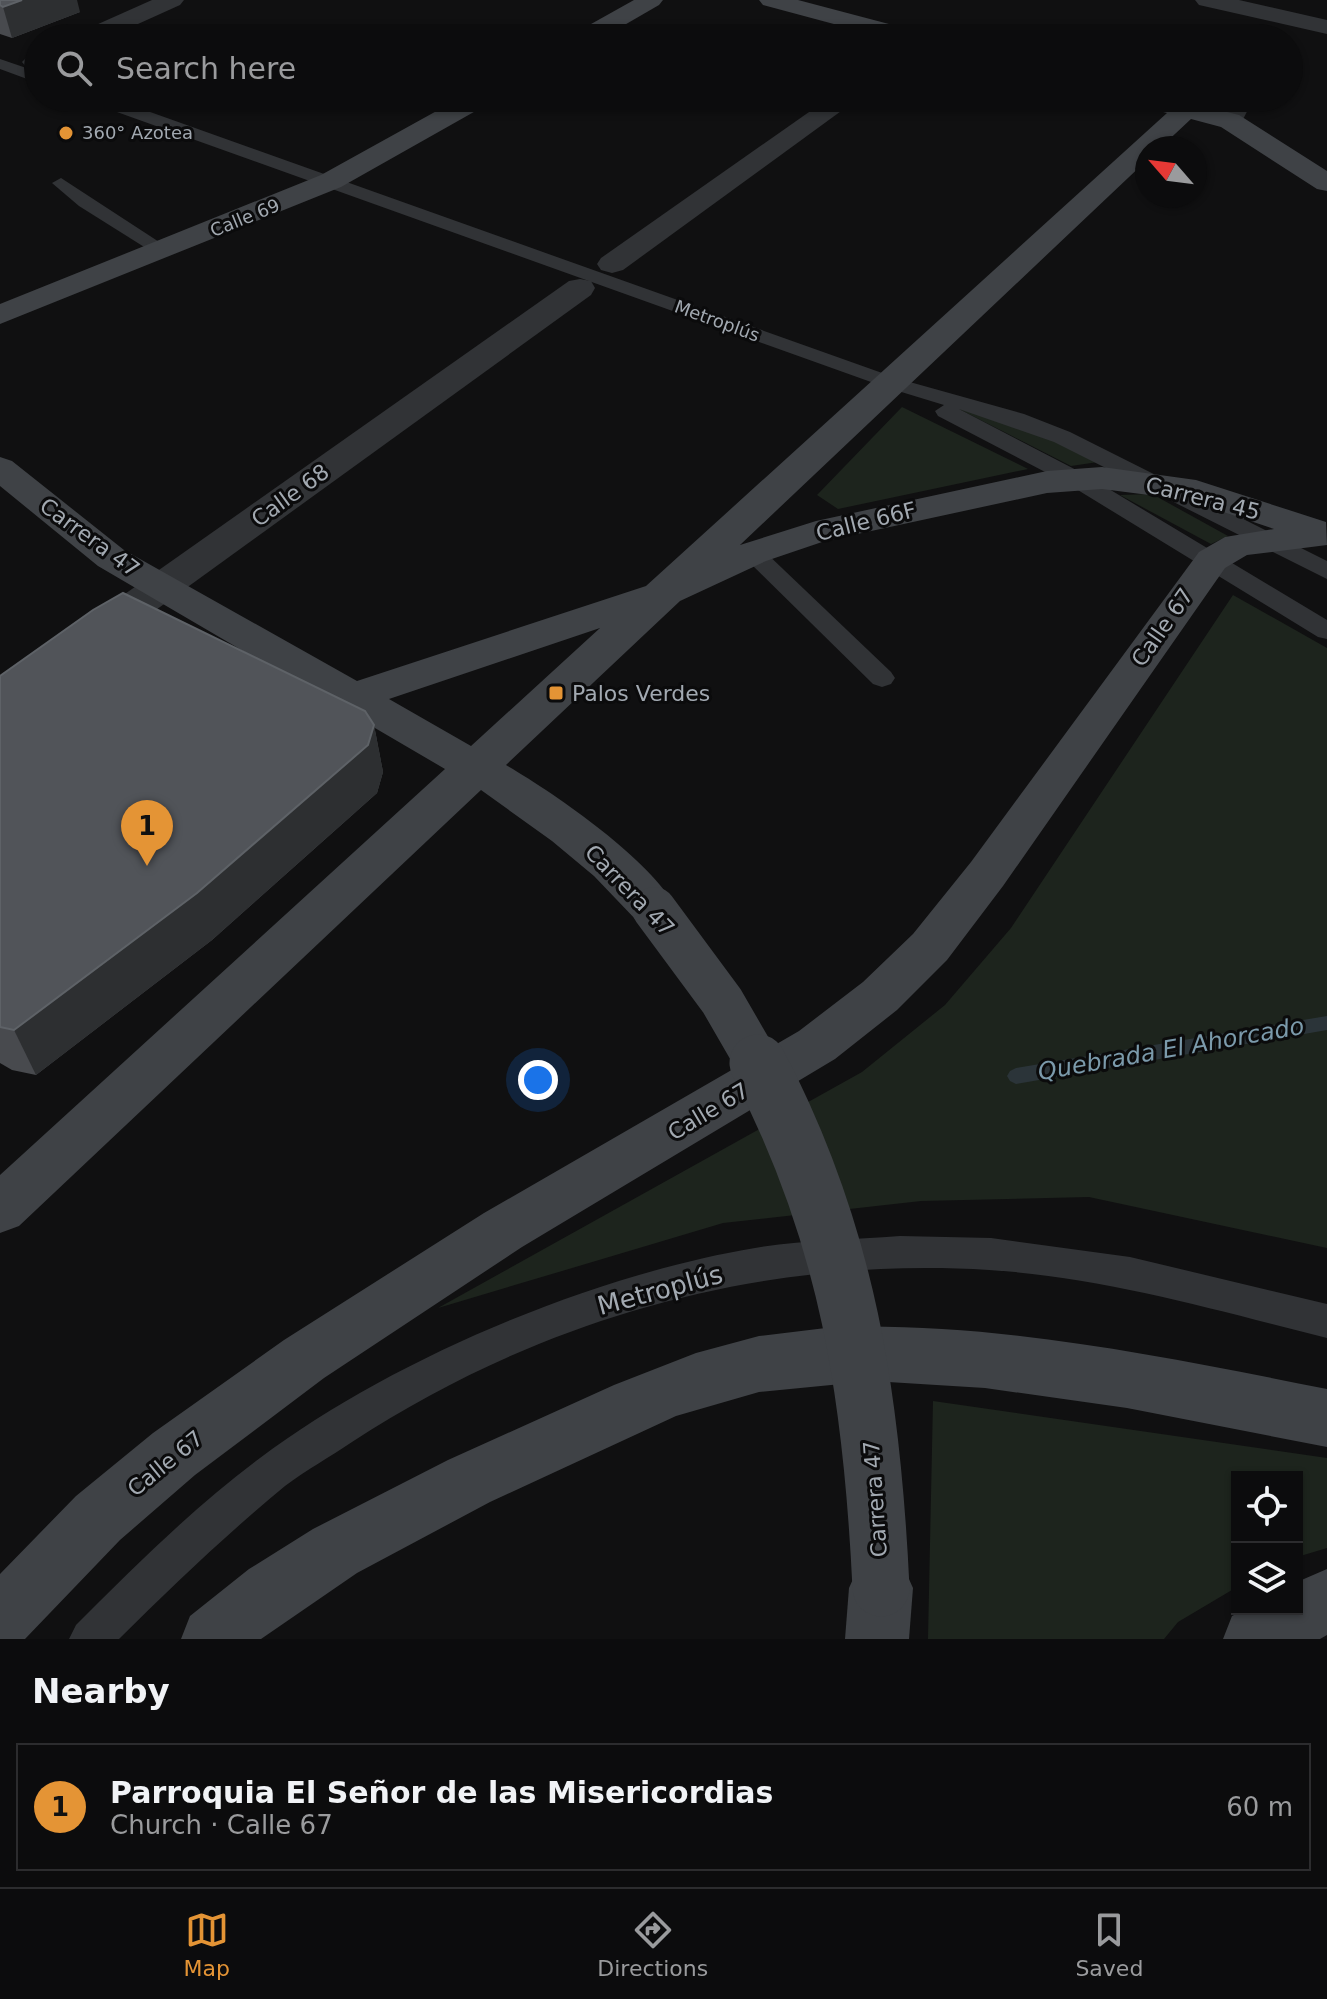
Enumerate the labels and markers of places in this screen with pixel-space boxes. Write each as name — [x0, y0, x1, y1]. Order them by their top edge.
place label: 360° Azotea — [82, 122, 193, 143]
marker: 360° Azotea — [57, 124, 75, 142]
place label: Palos Verdes — [572, 681, 710, 706]
marker: Palos Verdes — [547, 684, 565, 702]
pin: 1 — [121, 800, 173, 866]

